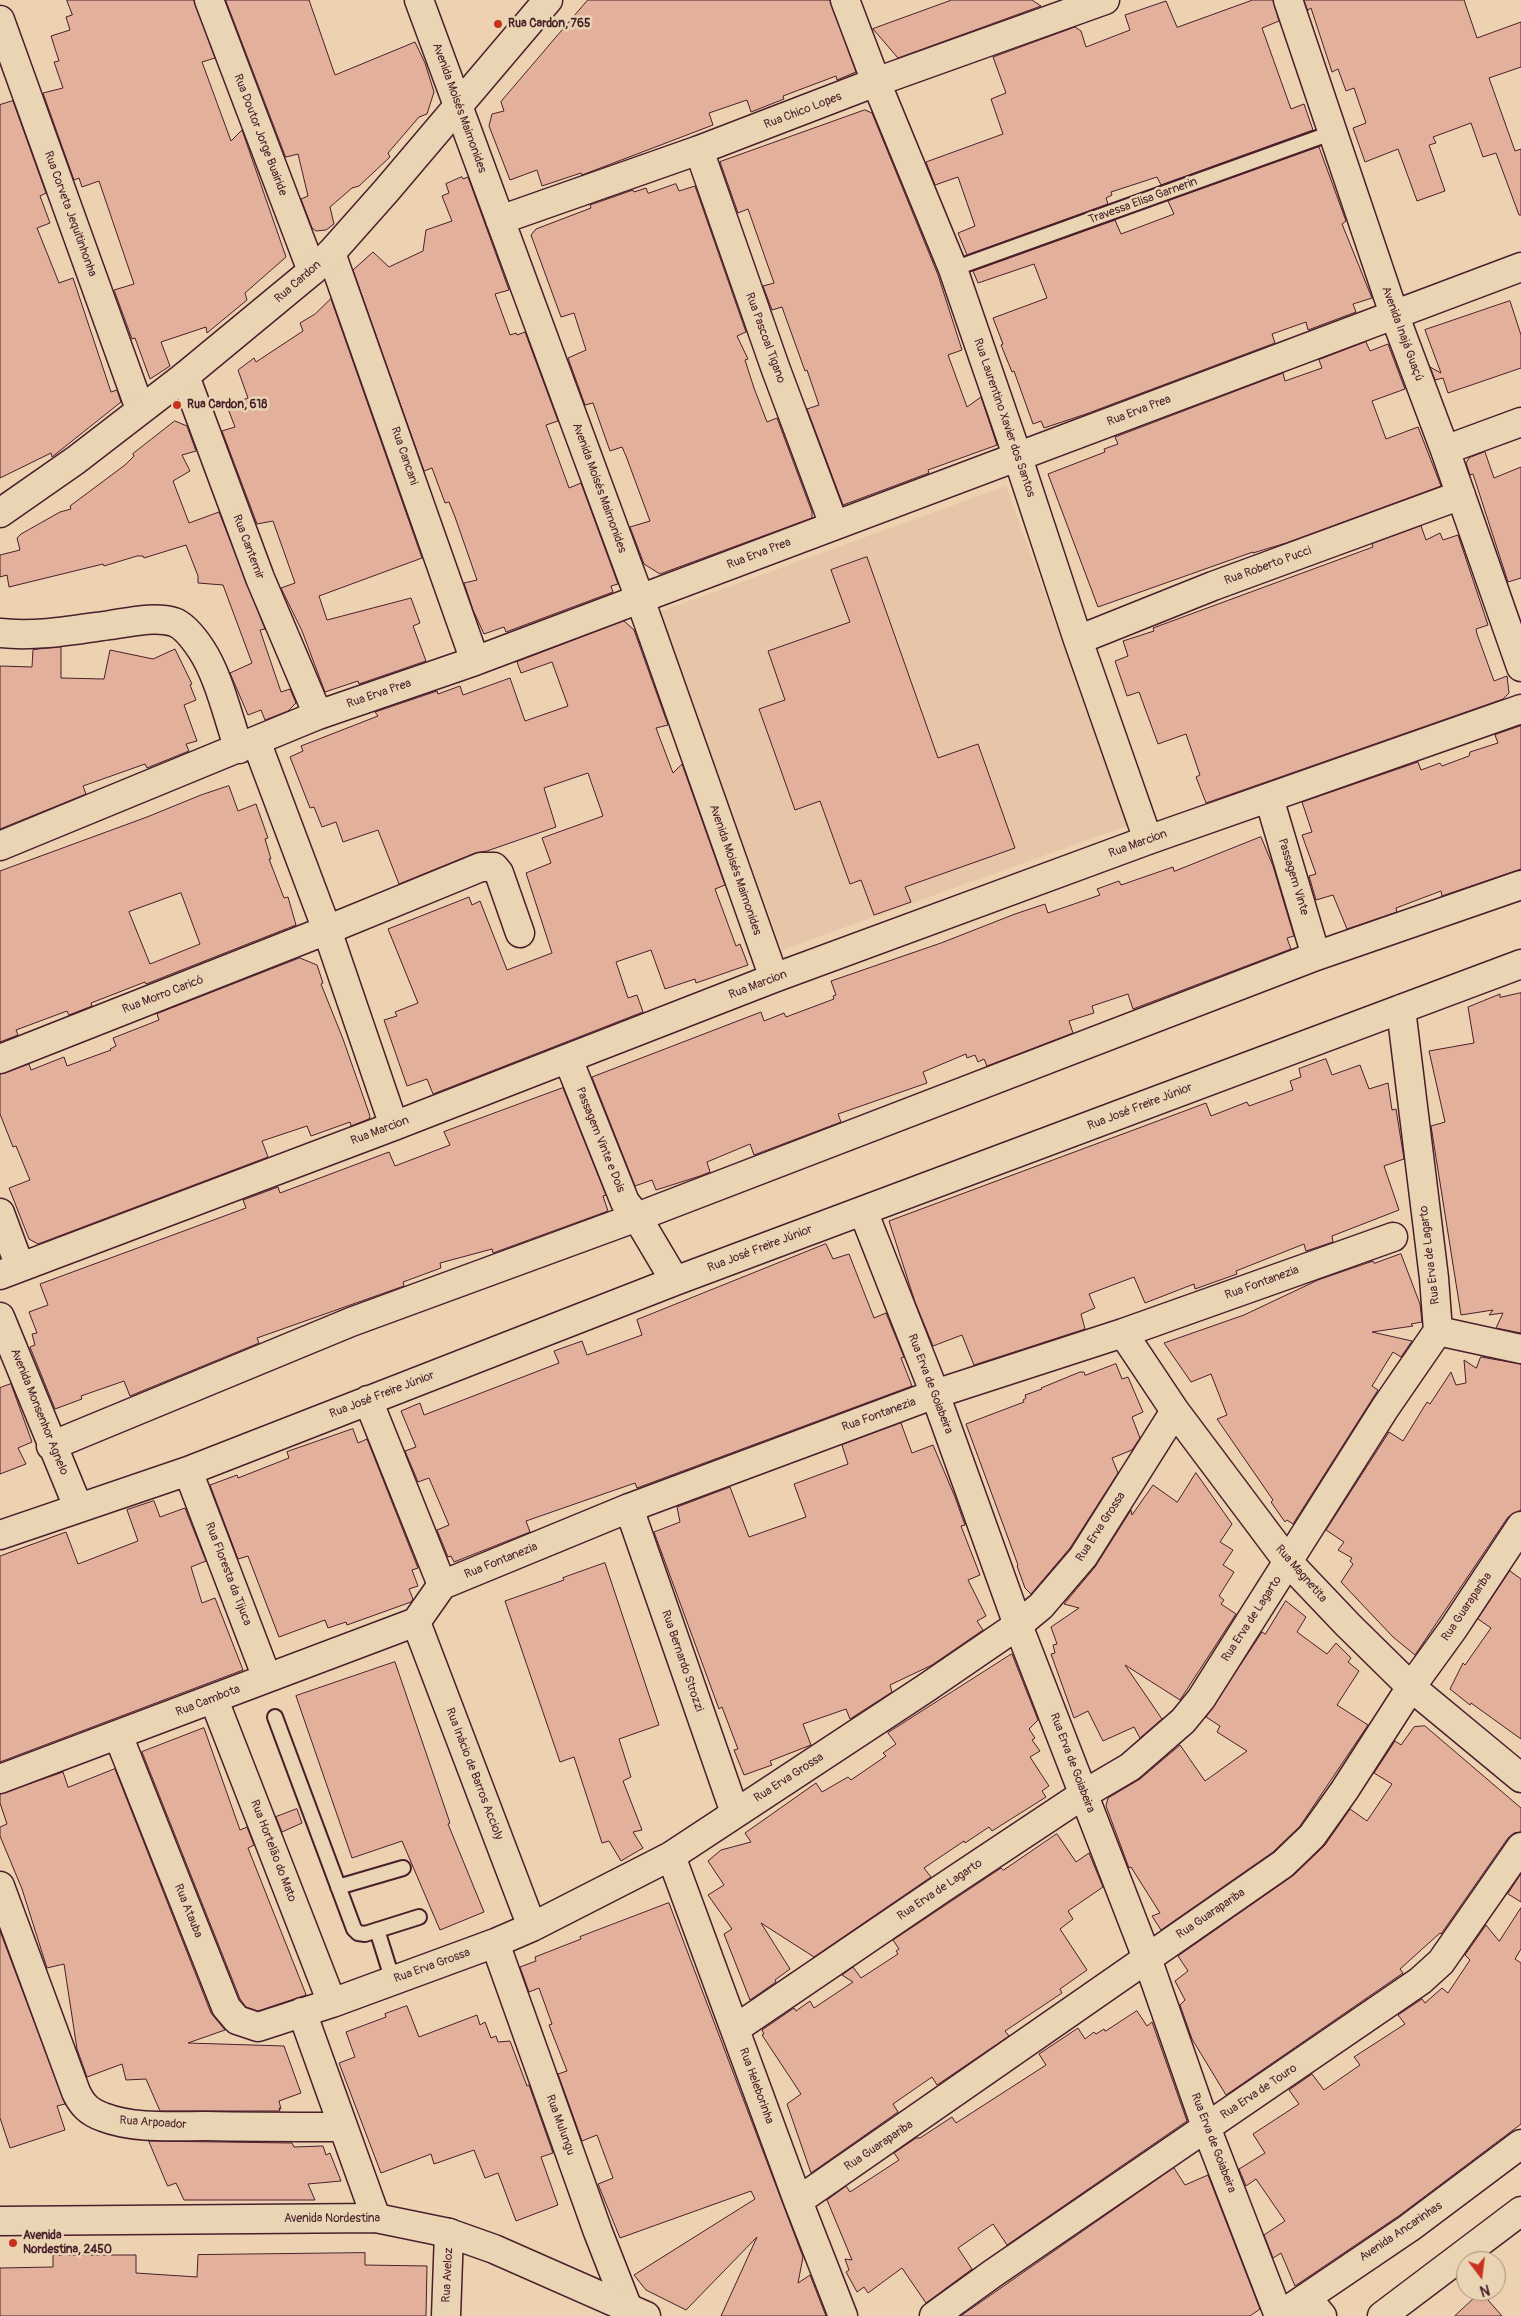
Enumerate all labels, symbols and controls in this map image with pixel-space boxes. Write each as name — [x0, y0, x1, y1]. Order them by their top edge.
place label: Rua Cardon, 765 — [508, 17, 590, 31]
marker: Rua Cardon, 765 — [492, 18, 504, 30]
street label: Avenida Moisés Maimonides — [429, 41, 489, 175]
street label: Rua Doutor Jorge Buairide — [230, 72, 290, 198]
street label: Rua Chico Lopes — [762, 90, 844, 132]
street label: Rua Corveta Jequitinhonha — [41, 149, 99, 279]
street label: Travessa Elisa Garnerin — [1087, 175, 1199, 227]
street label: Rua Cardon — [272, 258, 324, 306]
street label: Avenida Inajá Guaçú — [1378, 285, 1426, 383]
street label: Rua Pascoal Tigano — [742, 291, 788, 385]
street label: Rua Laurentino Xavier dos Santos — [970, 337, 1038, 499]
street label: Rua Erva Prea — [1105, 392, 1173, 430]
place label: Rua Cardon, 618 — [187, 398, 267, 412]
marker: Rua Cardon, 618 — [171, 399, 183, 411]
street label: Avenida Moisés Maimonides — [569, 421, 629, 555]
street label: Rua Cancani — [387, 425, 421, 487]
street label: Rua Cantemir — [229, 513, 267, 581]
street label: Rua Erva Prea — [725, 535, 793, 573]
street label: Rua Roberto Pucci — [1223, 544, 1313, 588]
street label: Rua Erva Prea — [345, 676, 413, 712]
street label: Avenida Moisés Maimonides — [706, 803, 764, 937]
street label: Rua Marcion — [1107, 827, 1169, 861]
street label: Passagem Vinte — [1274, 837, 1312, 917]
street label: Rua Marcion — [727, 967, 789, 1003]
street label: Rua Morro Caricó — [120, 973, 206, 1017]
street label: Rua José Freire Júnior — [1086, 1080, 1194, 1134]
street label: Passagem Vinte e Dois — [572, 1085, 628, 1195]
street label: Rua Marcion — [349, 1113, 411, 1149]
street label: Rua Erva de Lagarto — [1417, 1205, 1443, 1305]
street label: Rua José Freire Júnior — [706, 1222, 814, 1276]
street label: Rua Fontanezia — [1223, 1263, 1301, 1303]
street label: Rua Erva de Goiabeira — [904, 1332, 956, 1436]
street label: Avenida Monsenhor Agnelo — [7, 1347, 71, 1477]
street label: Rua José Freire Júnior — [328, 1368, 436, 1422]
street label: Rua Fontanezia — [840, 1395, 918, 1435]
street label: Rua Erva Grossa — [1073, 1490, 1129, 1564]
street label: Rua Floresta da Tijuca — [202, 1520, 254, 1628]
street label: Rua Fontanezia — [462, 1540, 540, 1582]
street label: Rua Magnetita — [1272, 1542, 1330, 1606]
street label: Rua Guarapariba — [1439, 1570, 1495, 1644]
street label: Rua Erva de Lagarto — [1219, 1573, 1285, 1665]
street label: Rua Bernardo Strozzi — [658, 1608, 706, 1714]
street label: Rua Cambota — [174, 1682, 242, 1720]
street label: Rua Inácio de Barros Accioly — [442, 1706, 506, 1842]
street label: Rua Erva de Goiabeira — [1046, 1711, 1098, 1815]
street label: Rua Erva Grossa — [752, 1750, 826, 1806]
street label: Rua Hortelão do Mato — [247, 1798, 299, 1904]
street label: Rua Erva de Lagarto — [895, 1856, 985, 1924]
street label: Rua Atauba — [171, 1882, 205, 1940]
street label: Rua Guarapariba — [1174, 1886, 1248, 1942]
street label: Rua Erva Grossa — [392, 1946, 472, 1986]
street label: Rua Heleborinha — [736, 2046, 776, 2126]
street label: Rua Erva de Touro — [1218, 2061, 1300, 2123]
street label: Rua Erva de Goiabeira — [1187, 2091, 1239, 2195]
street label: Rua Mulungu — [542, 2093, 578, 2157]
street label: Rua Arpoador — [119, 2113, 187, 2133]
street label: Rua Guarapariba — [842, 2118, 916, 2174]
street label: Avenida Ancarinhas — [1357, 2199, 1445, 2265]
street label: Avenida Nordestina — [284, 2212, 380, 2226]
place label: Avenida Nordestina, 2450 — [23, 2229, 112, 2257]
marker: Avenida Nordestina, 2450 — [7, 2237, 19, 2249]
street label: Rua Aveloz — [439, 2247, 457, 2303]
north arrow — [1456, 2251, 1506, 2301]
text: N — [1478, 2281, 1492, 2299]

